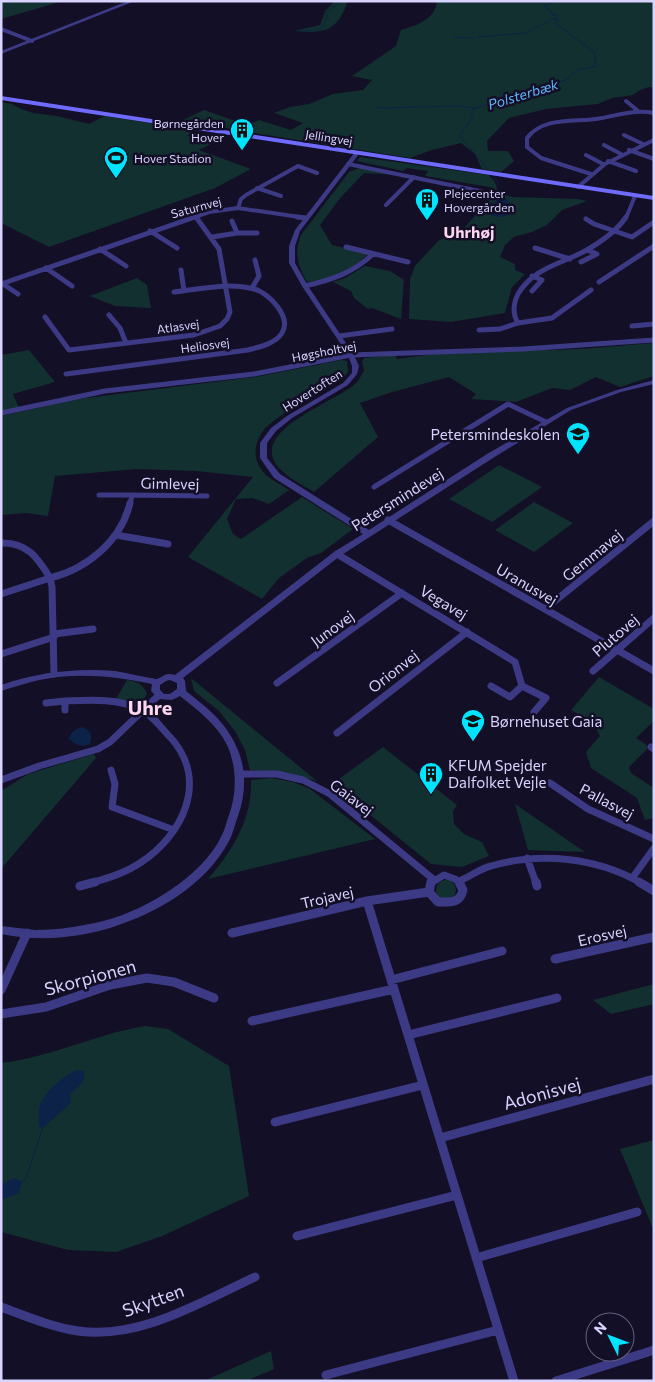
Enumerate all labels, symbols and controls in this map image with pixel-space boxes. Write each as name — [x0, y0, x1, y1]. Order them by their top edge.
water label: Polsterbæk — [486, 75, 561, 113]
place label: Børnegården Hover — [154, 116, 224, 144]
building icon: Børnegården Hover — [229, 117, 255, 151]
street label: Jellingvej — [304, 126, 354, 149]
sports icon: Hover Stadion — [103, 145, 129, 179]
place label: Hover Stadion — [134, 151, 212, 165]
place label: Plejecenter Hovergården — [444, 186, 514, 214]
building icon: Plejecenter Hovergården — [414, 187, 440, 221]
street label: Saturnvej — [169, 194, 223, 220]
district label: Uhrhøj — [444, 222, 494, 241]
street label: Atlasvej — [156, 316, 200, 336]
street label: Heliosvej — [180, 335, 230, 355]
street label: Høgsholtvej — [291, 338, 357, 364]
street label: Hovertoften — [280, 366, 344, 414]
school or university icon: Petersmindeskolen — [565, 421, 591, 455]
place label: Petersmindeskolen — [431, 425, 560, 443]
street label: Petersmindevej — [348, 464, 446, 534]
street label: Gimlevej — [141, 473, 199, 493]
street label: Gemmavej — [558, 525, 626, 585]
street label: Uranusvej — [493, 559, 561, 609]
street label: Vegavej — [417, 581, 471, 623]
street label: Junovej — [307, 606, 357, 650]
street label: Plutovej — [588, 610, 642, 660]
street label: Orionvej — [364, 646, 422, 696]
district label: Uhre — [128, 695, 172, 719]
school or university icon: Børnehuset Gaia — [460, 708, 486, 742]
place label: Børnehuset Gaia — [490, 712, 602, 730]
place label: KFUM Spejder Dalfolket Vejle — [448, 756, 547, 791]
building icon: KFUM Spejder Dalfolket Vejle — [418, 761, 444, 795]
street label: Gaiavej — [327, 775, 377, 819]
street label: Pallasvej — [577, 779, 637, 823]
street label: Trojavej — [299, 882, 355, 912]
street label: Erosvej — [576, 921, 628, 949]
street label: Skorpionen — [42, 954, 138, 1000]
street label: Adonisvej — [501, 1072, 583, 1114]
street label: Skytten — [119, 1279, 187, 1321]
north arrow — [585, 1312, 635, 1362]
text: N — [590, 1318, 610, 1338]

